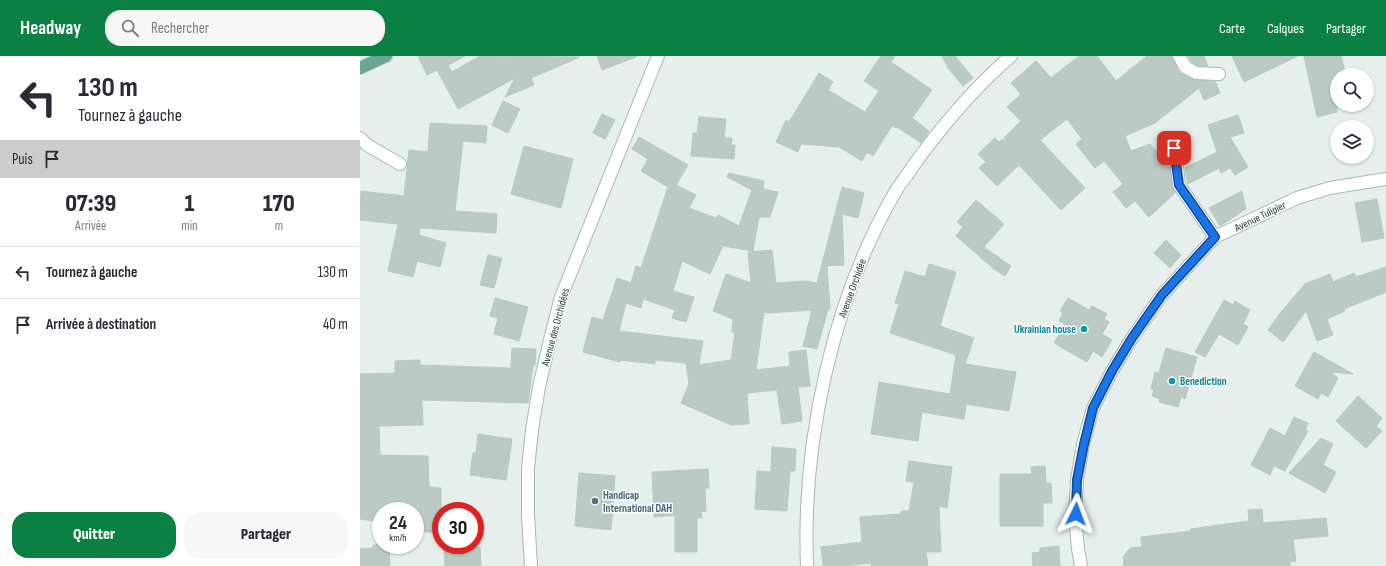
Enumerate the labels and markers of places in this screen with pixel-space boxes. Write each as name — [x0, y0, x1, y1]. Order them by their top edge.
pin — [1157, 131, 1191, 165]
place label: Ukrainian house — [1014, 323, 1076, 336]
marker: Ukrainian house — [1079, 324, 1089, 334]
place label: Benediction — [1180, 375, 1227, 388]
marker: Benediction — [1167, 376, 1177, 386]
place label: Handicap International DAH — [603, 489, 672, 515]
marker: Handicap International DAH — [590, 496, 600, 506]

